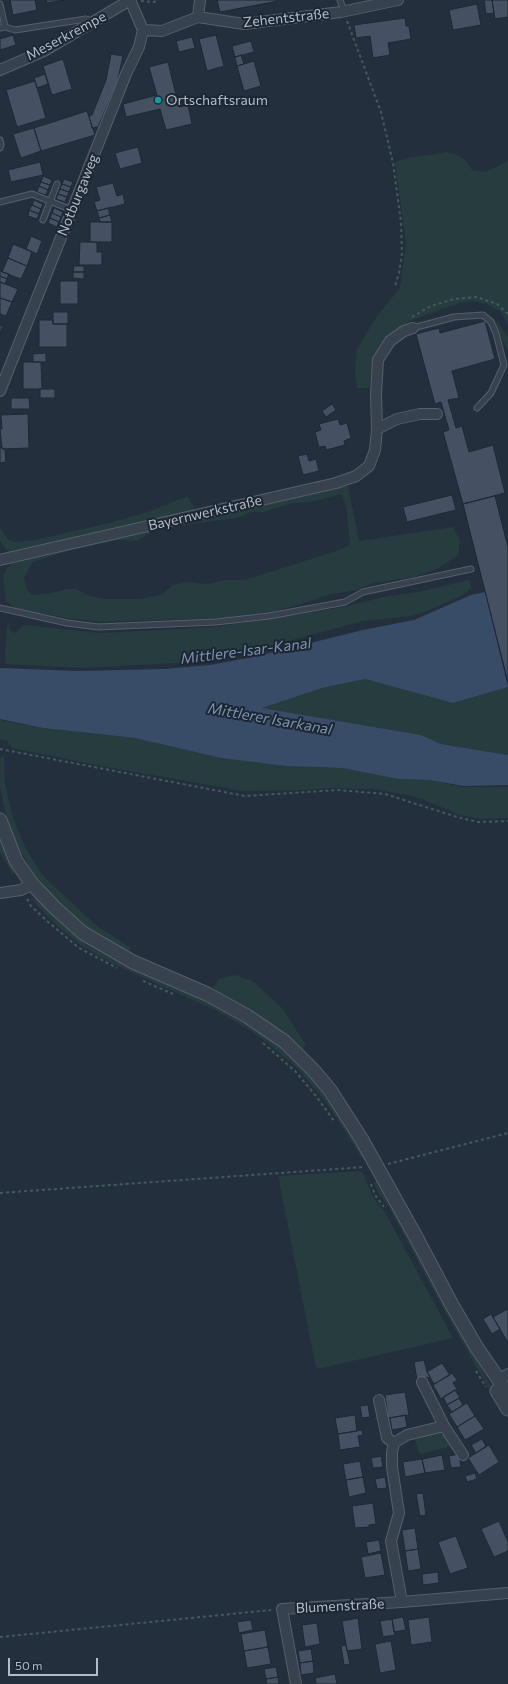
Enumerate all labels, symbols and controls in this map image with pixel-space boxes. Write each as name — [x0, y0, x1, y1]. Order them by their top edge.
street label: Zehentstraße — [242, 5, 330, 31]
street label: Meserkrempe — [23, 8, 109, 64]
place label: Ortschaftsraum — [166, 92, 268, 108]
marker: Ortschaftsraum — [153, 95, 163, 105]
street label: Notburgaweg — [54, 152, 102, 238]
street label: Bayernwerkstraße — [146, 492, 264, 534]
water label: Mittlere-Isar-Kanal — [180, 634, 312, 668]
water label: Mittlerer Isarkanal — [206, 699, 334, 739]
street label: Blumenstraße — [295, 1595, 385, 1617]
scale bar — [10, 1650, 100, 1676]
text: 50 m — [15, 1658, 43, 1672]

